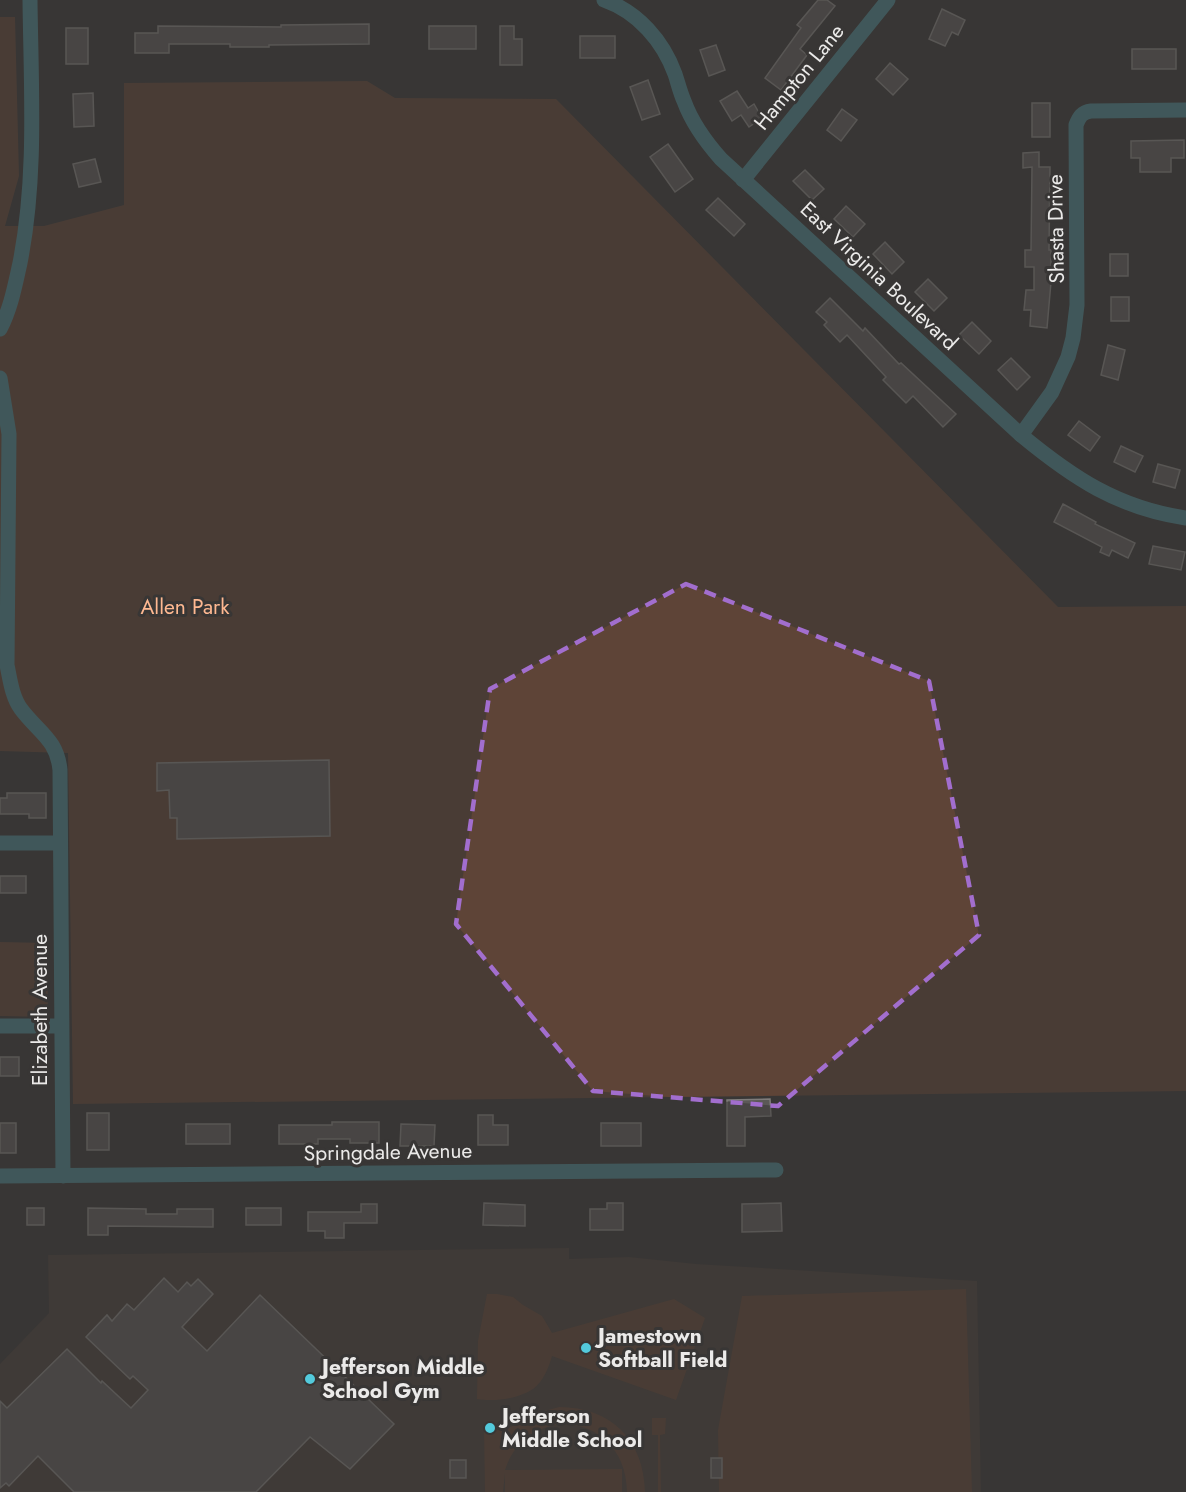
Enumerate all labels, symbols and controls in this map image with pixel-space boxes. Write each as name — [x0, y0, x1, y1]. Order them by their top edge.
street label: Hampton Lane — [747, 17, 851, 136]
street label: Shasta Drive — [1040, 174, 1072, 284]
street label: East Virginia Boulevard — [793, 195, 965, 357]
park label: Allen Park — [140, 592, 230, 622]
street label: Elizabeth Avenue — [25, 934, 55, 1086]
street label: Springdale Avenue — [303, 1136, 473, 1168]
place label: Jamestown Softball Field — [594, 1321, 727, 1375]
marker: Jamestown Softball Field — [579, 1341, 593, 1355]
place label: Jefferson Middle School Gym — [318, 1352, 485, 1406]
marker: Jefferson Middle School Gym — [303, 1372, 317, 1386]
place label: Jefferson Middle School — [498, 1401, 642, 1455]
marker: Jefferson Middle School — [483, 1421, 497, 1435]

